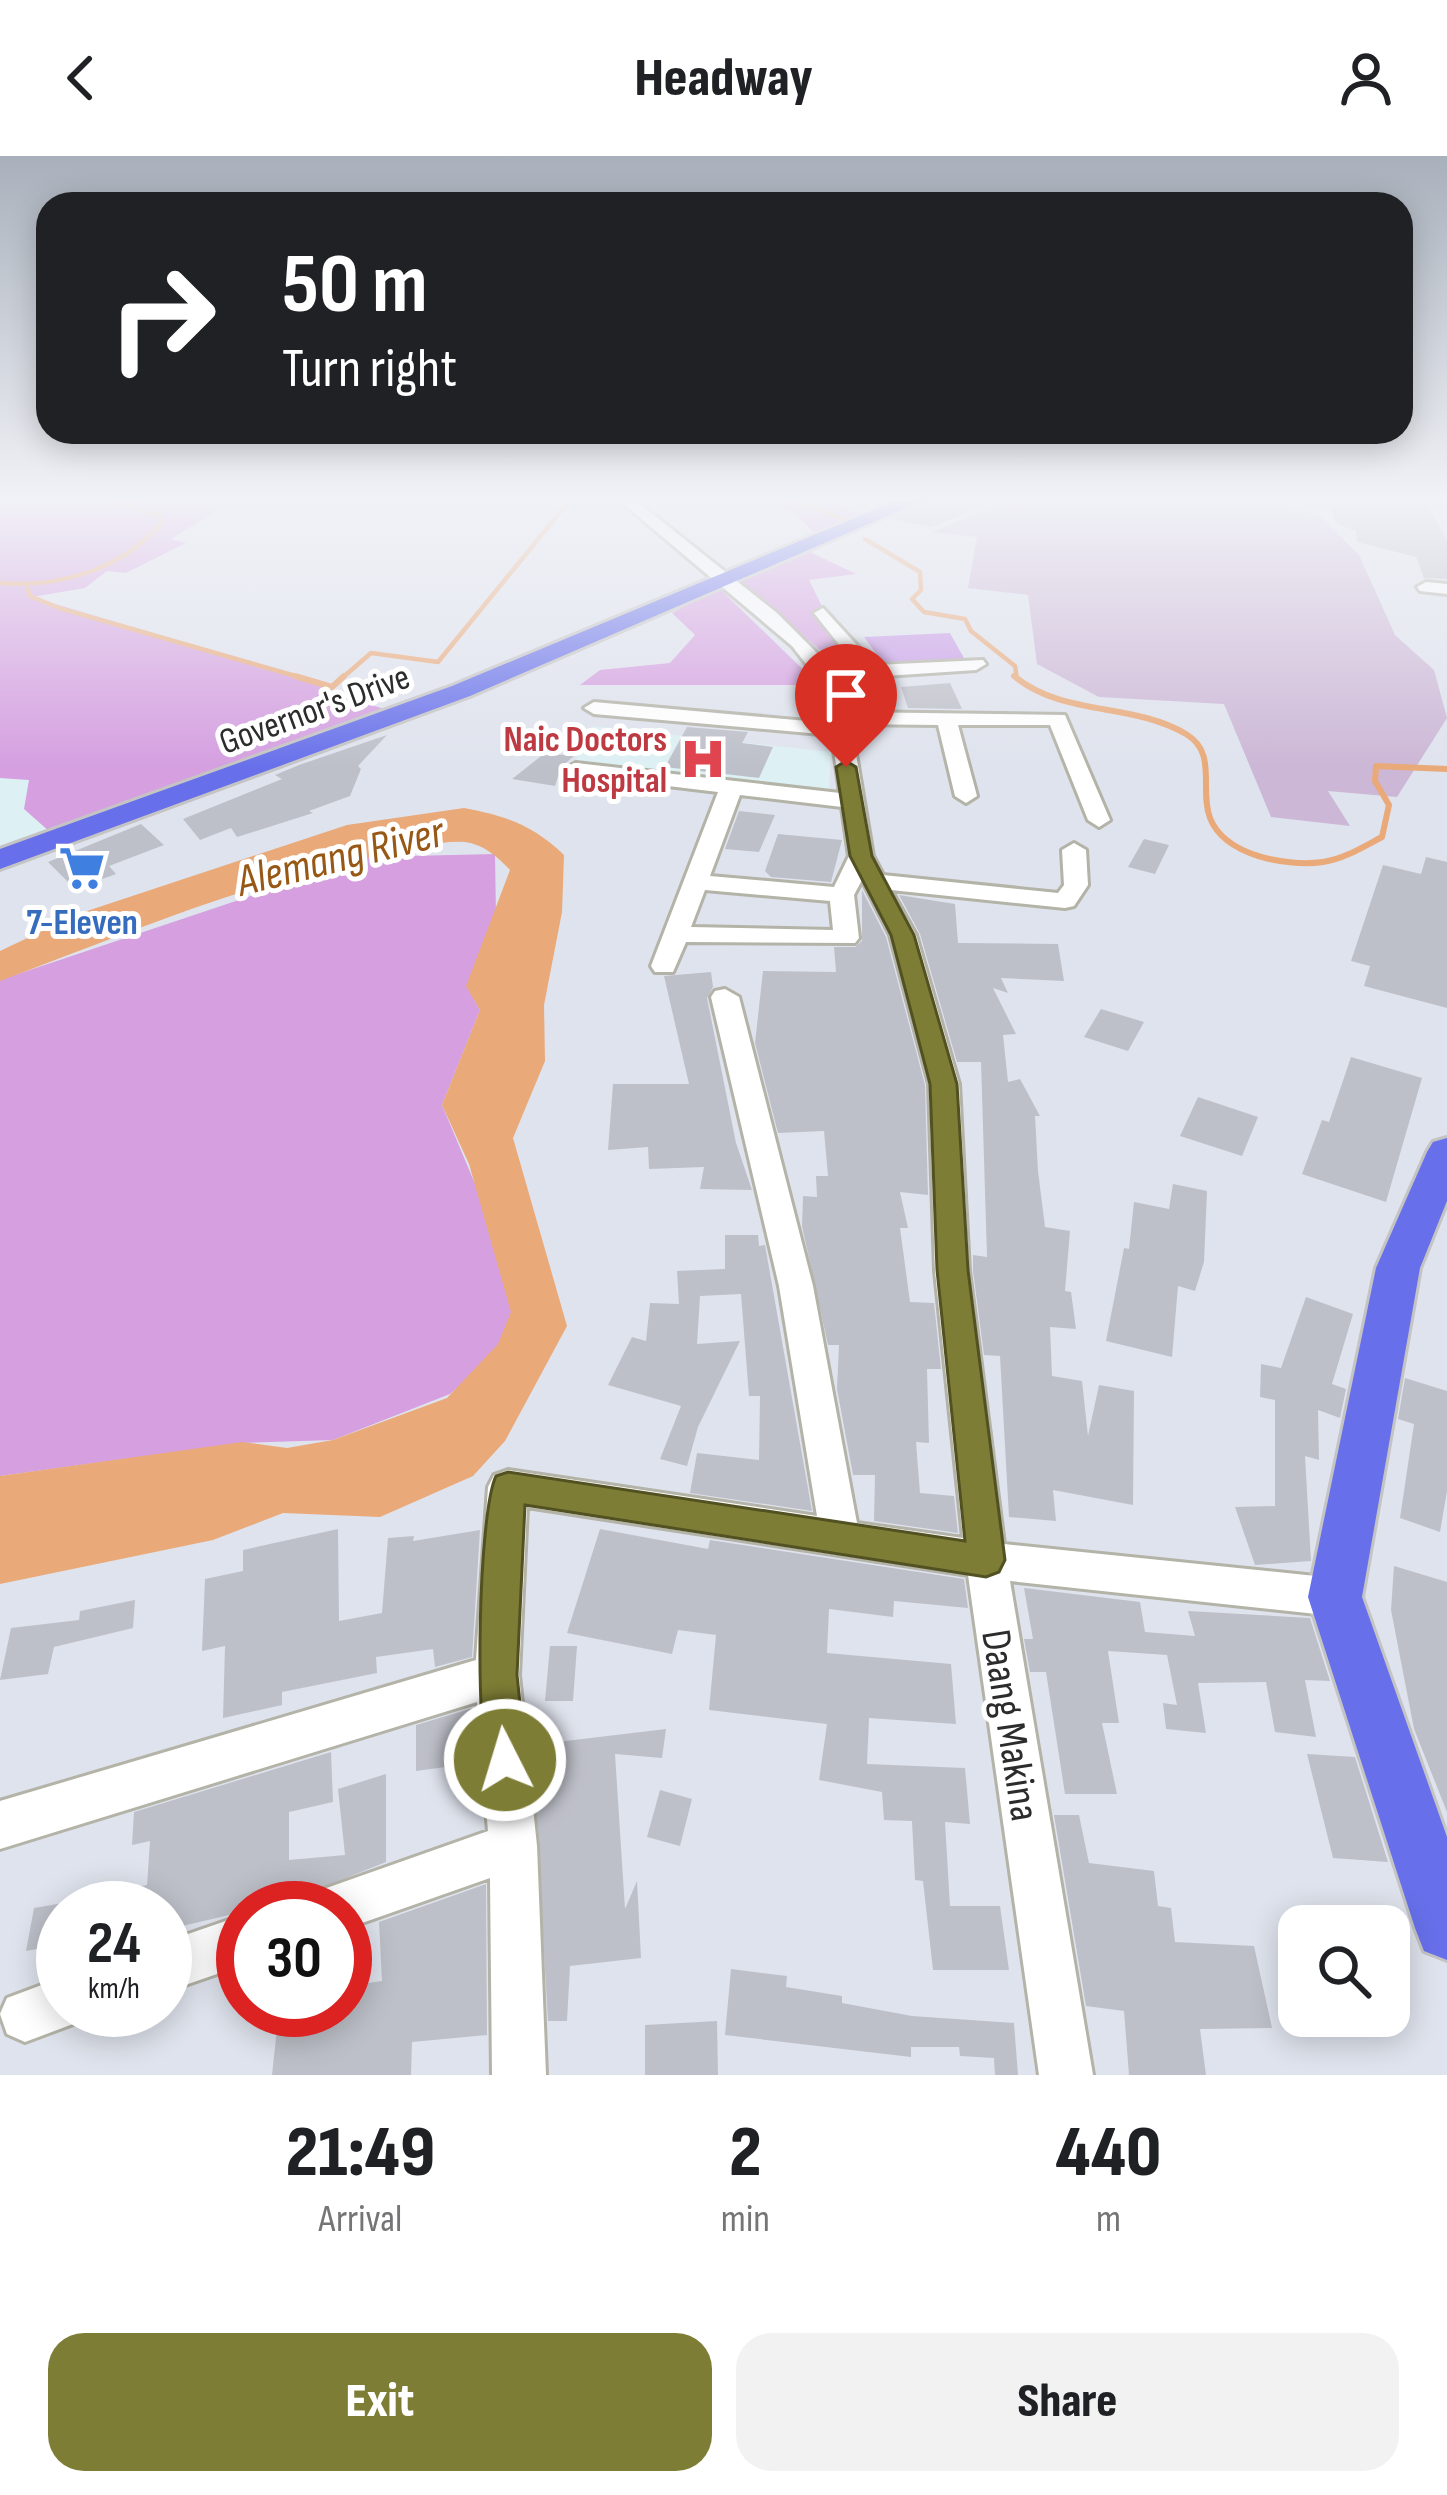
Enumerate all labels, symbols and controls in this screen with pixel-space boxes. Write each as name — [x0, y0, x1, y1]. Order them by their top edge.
icon: back — [48, 45, 114, 111]
icon: person — [1333, 45, 1399, 111]
text: Headway — [634, 46, 813, 111]
text: 50 m — [282, 235, 428, 336]
icon: right — [84, 240, 240, 396]
text: Turn right — [282, 337, 457, 402]
pin — [795, 644, 897, 767]
street label: Governor's Drive — [214, 656, 416, 765]
icon: arrive — [813, 662, 879, 728]
place label: Naic Doctors Hospital — [503, 719, 667, 803]
hospital icon: Naic Doctors Hospital — [678, 734, 728, 784]
water label: Alemang River — [230, 805, 451, 910]
supermarket icon: 7-Eleven — [57, 843, 107, 893]
place label: 7-Eleven — [26, 902, 138, 945]
street label: Daang Makina — [969, 1626, 1050, 1825]
position arrow — [442, 1697, 568, 1823]
speed limit sign: 30 — [216, 1881, 372, 2037]
map controls — [1278, 1905, 1410, 2037]
button: search — [1278, 1905, 1410, 2037]
text: 24 — [87, 1908, 141, 1980]
text: km/h — [88, 1971, 140, 2007]
text: 21:49 — [286, 2110, 435, 2197]
text: 2 — [729, 2110, 762, 2197]
text: 440 — [1056, 2110, 1161, 2197]
text: Arrival — [318, 2196, 402, 2243]
text: min — [721, 2196, 770, 2243]
text: m — [1096, 2196, 1121, 2243]
button: Exit — [48, 2333, 712, 2471]
button: Share — [736, 2333, 1399, 2471]

